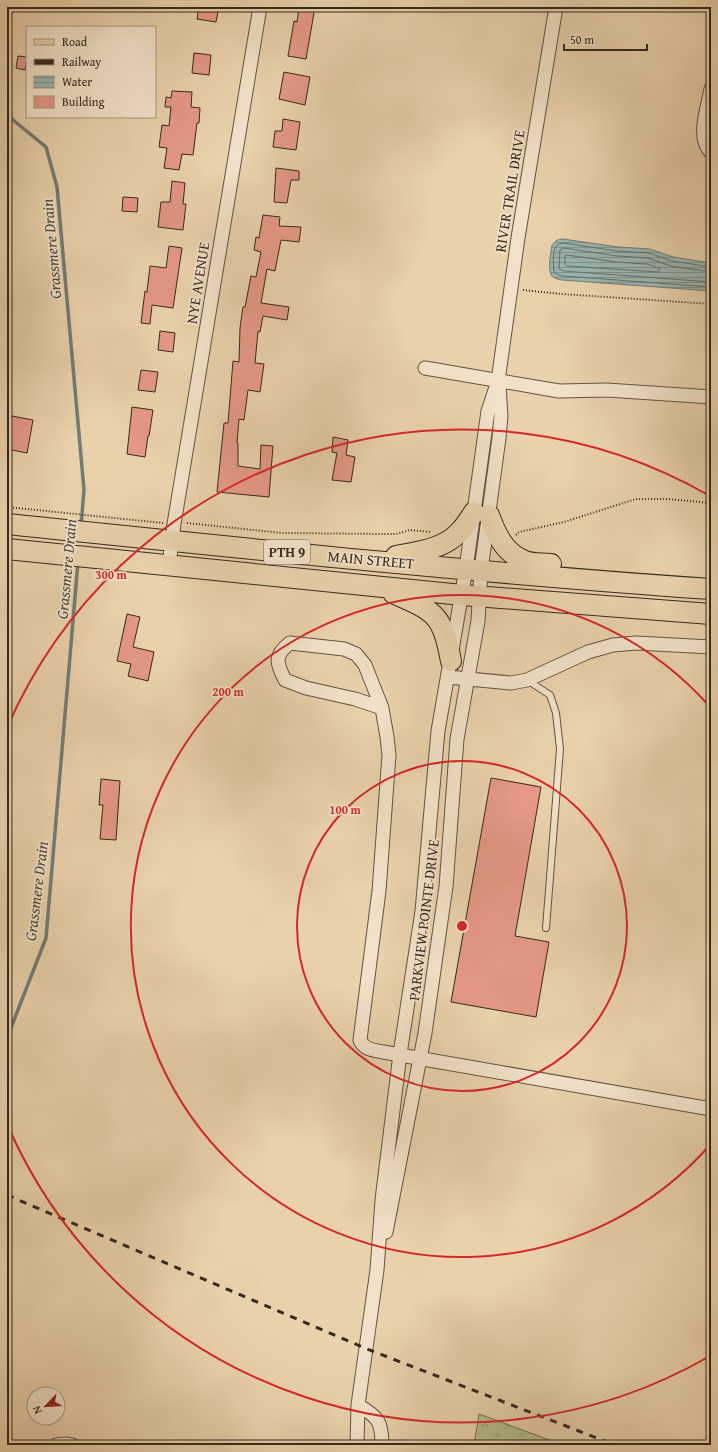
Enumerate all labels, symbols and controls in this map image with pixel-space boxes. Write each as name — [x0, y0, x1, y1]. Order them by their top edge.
legend — [26, 26, 156, 118]
scale bar — [564, 26, 647, 52]
text: 50 m — [570, 31, 594, 48]
text: Road — [62, 33, 88, 50]
text: Railway — [62, 53, 101, 70]
text: Water — [62, 73, 92, 90]
text: Building — [62, 93, 105, 110]
street label: RIVER TRAIL DRIVE — [489, 128, 530, 254]
water label: Grassmere Drain — [35, 198, 67, 300]
street label: NYE AVENUE — [181, 240, 214, 325]
water label: Grassmere Drain — [50, 518, 82, 620]
road number: PTH 9 — [264, 540, 310, 564]
street label: MAIN STREET — [327, 545, 416, 574]
text: 300 m — [95, 566, 128, 583]
text: 200 m — [212, 683, 245, 700]
text: 100 m — [329, 801, 362, 818]
street label: PARKVIEW POINTE DRIVE — [403, 838, 444, 1002]
water label: Grassmere Drain — [18, 840, 54, 942]
centre of rings — [455, 919, 469, 933]
north arrow — [26, 1386, 66, 1426]
text: N — [28, 1403, 46, 1417]

